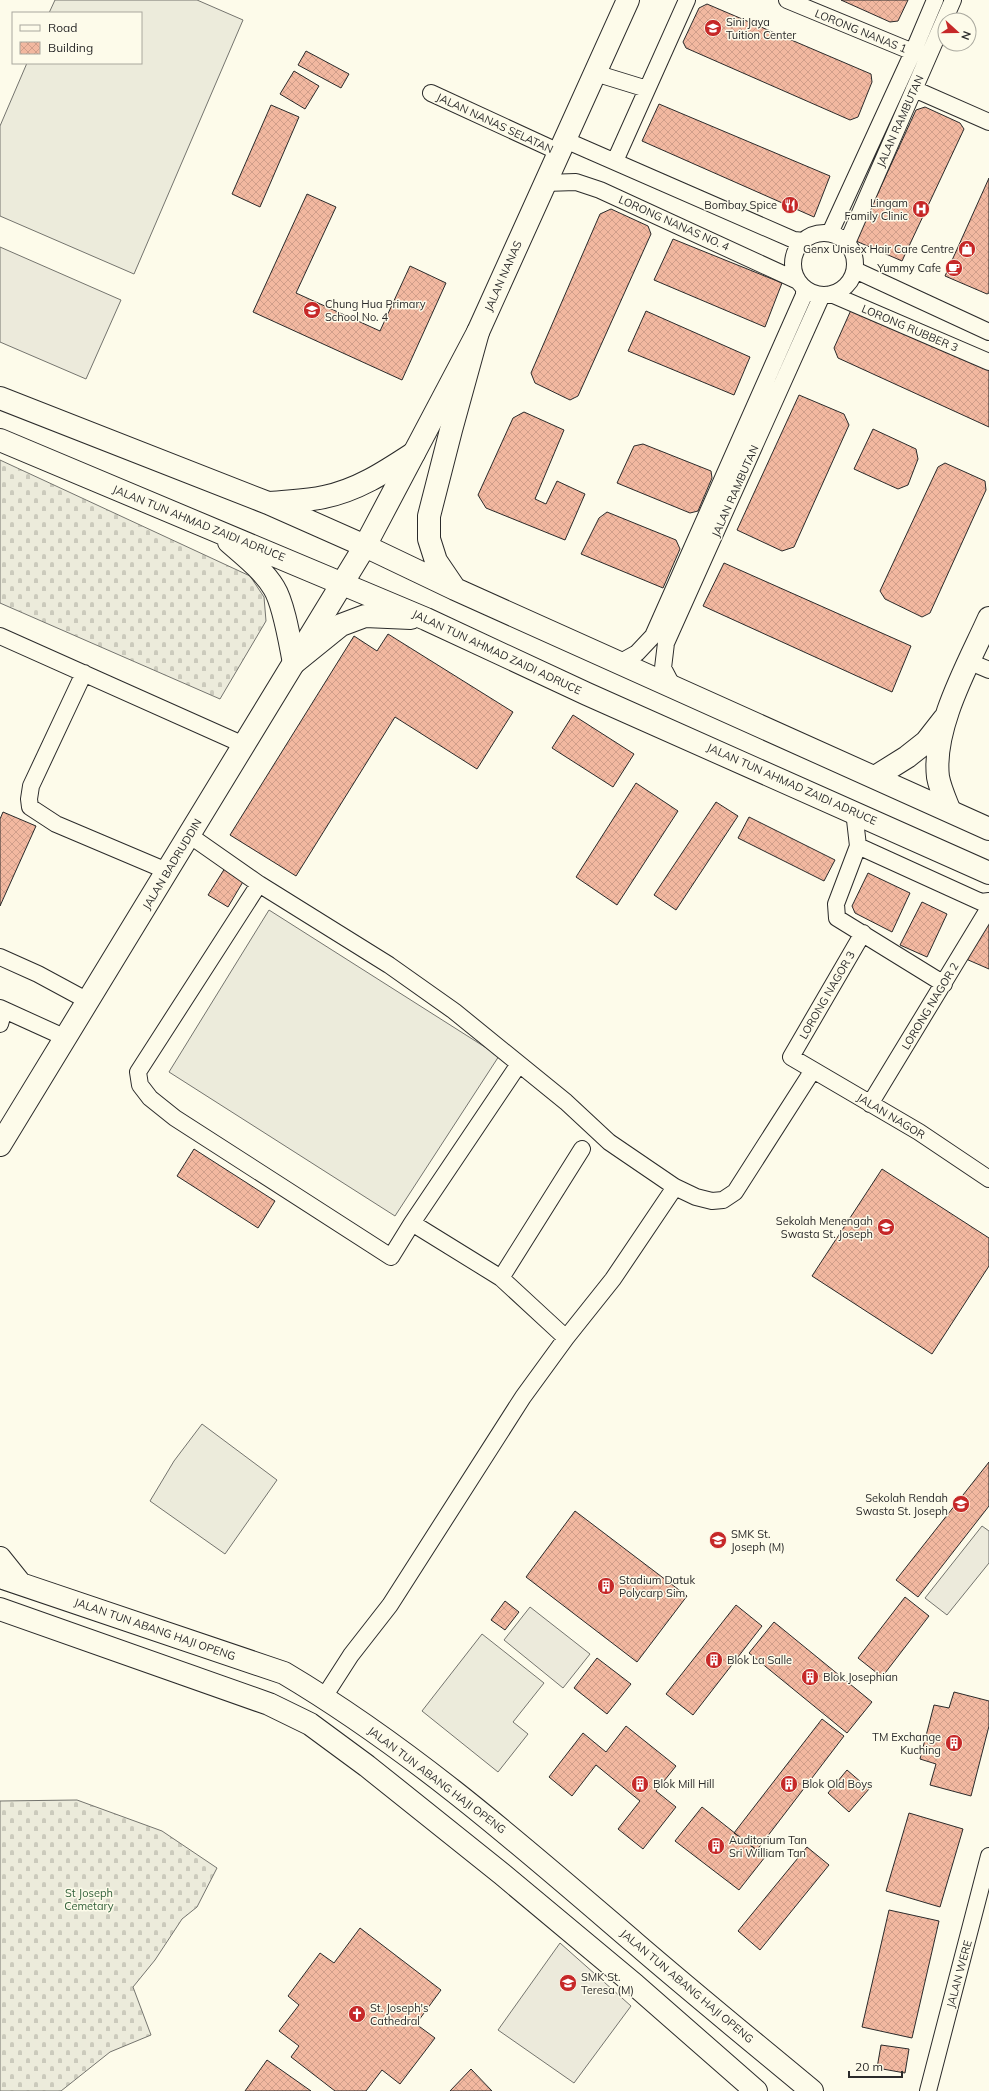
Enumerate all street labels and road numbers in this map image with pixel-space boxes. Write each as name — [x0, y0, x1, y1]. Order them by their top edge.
street label: LORONG NANAS 1 — [813, 6, 909, 56]
street label: JALAN RAMBUTAN — [873, 73, 927, 169]
street label: JALAN NANAS SELATAN — [434, 90, 556, 156]
street label: LORONG NANAS NO. 4 — [616, 192, 732, 254]
street label: JALAN NANAS — [481, 238, 525, 314]
street label: LORONG RUBBER 3 — [860, 301, 960, 355]
street label: JALAN RAMBUTAN — [708, 443, 762, 539]
street label: JALAN TUN AHMAD ZAIDI ADRUCE — [111, 482, 287, 564]
street label: JALAN TUN AHMAD ZAIDI ADRUCE — [410, 607, 584, 697]
street label: JALAN TUN AHMAD ZAIDI ADRUCE — [705, 740, 879, 828]
street label: JALAN BADRUDDIN — [139, 816, 205, 912]
street label: LORONG NAGOR 3 — [796, 949, 858, 1041]
street label: LORONG NAGOR 2 — [898, 960, 962, 1052]
street label: JALAN NAGOR — [854, 1090, 928, 1142]
street label: JALAN TUN ABANG HAJI OPENG — [73, 1595, 237, 1663]
street label: JALAN TUN ABANG HAJI OPENG — [365, 1723, 509, 1837]
street label: JALAN TUN ABANG HAJI OPENG — [618, 1926, 756, 2046]
street label: JALAN WERE — [943, 1939, 975, 2009]

